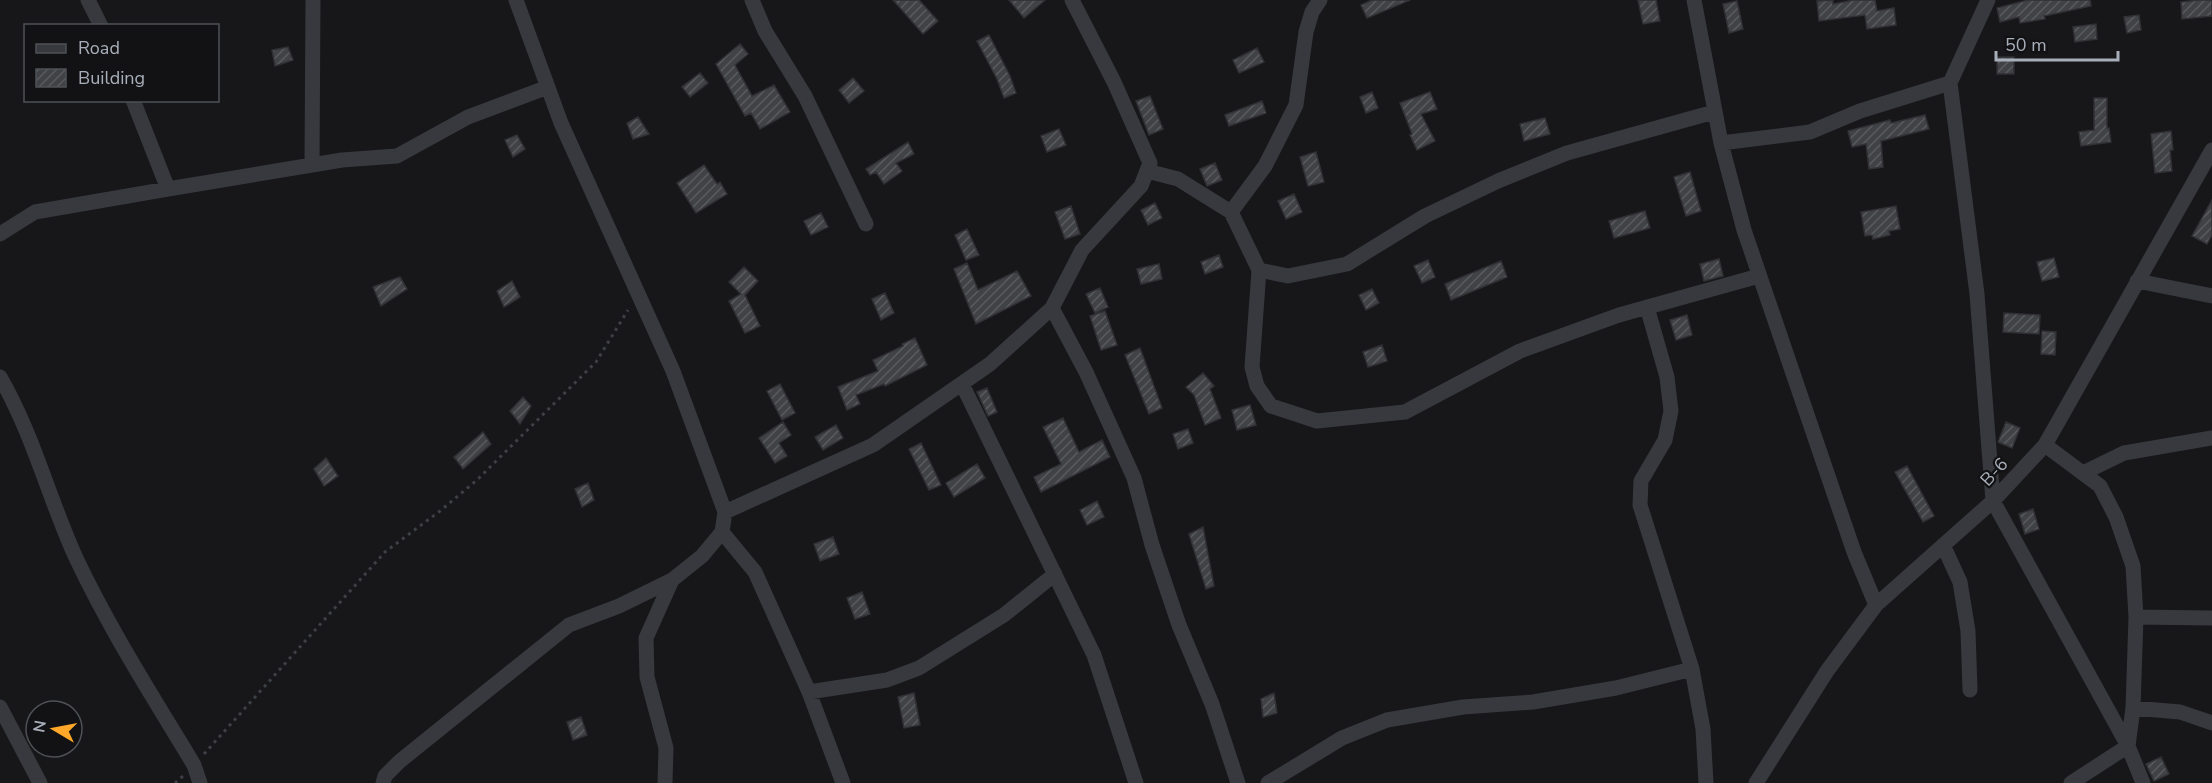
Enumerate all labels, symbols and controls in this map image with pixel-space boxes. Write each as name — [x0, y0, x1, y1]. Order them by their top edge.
legend — [24, 24, 219, 102]
scale bar — [1996, 24, 2118, 62]
text: 50 m — [2005, 33, 2047, 57]
text: Road — [78, 36, 120, 60]
text: Building — [78, 66, 145, 90]
street label: B-6 — [1975, 453, 2013, 491]
north arrow — [24, 699, 84, 759]
text: N — [28, 719, 52, 734]

